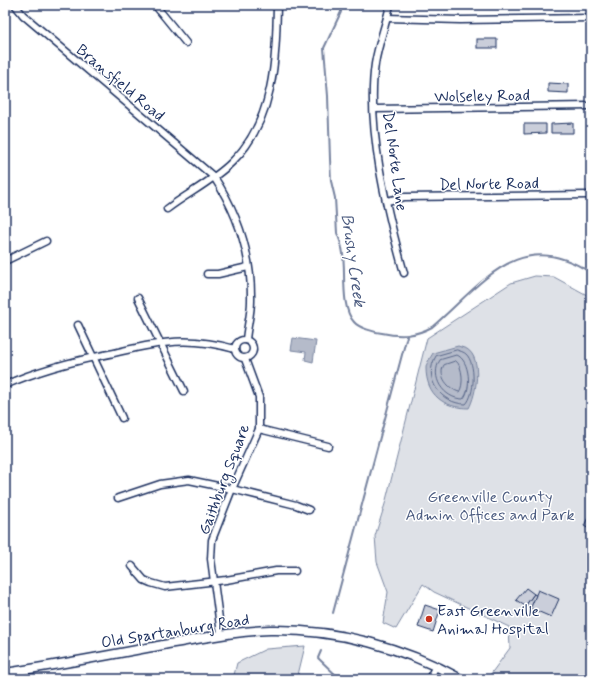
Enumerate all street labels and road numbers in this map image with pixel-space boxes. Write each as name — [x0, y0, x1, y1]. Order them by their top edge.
street label: Bransfield Road — [71, 40, 169, 126]
street label: Wolseley Road — [434, 85, 530, 108]
street label: Del Norte Lane — [377, 110, 412, 212]
street label: Del Norte Road — [439, 173, 539, 196]
street label: Gaithburg Square — [194, 421, 256, 538]
street label: Old Spartanburg Road — [100, 609, 251, 654]

